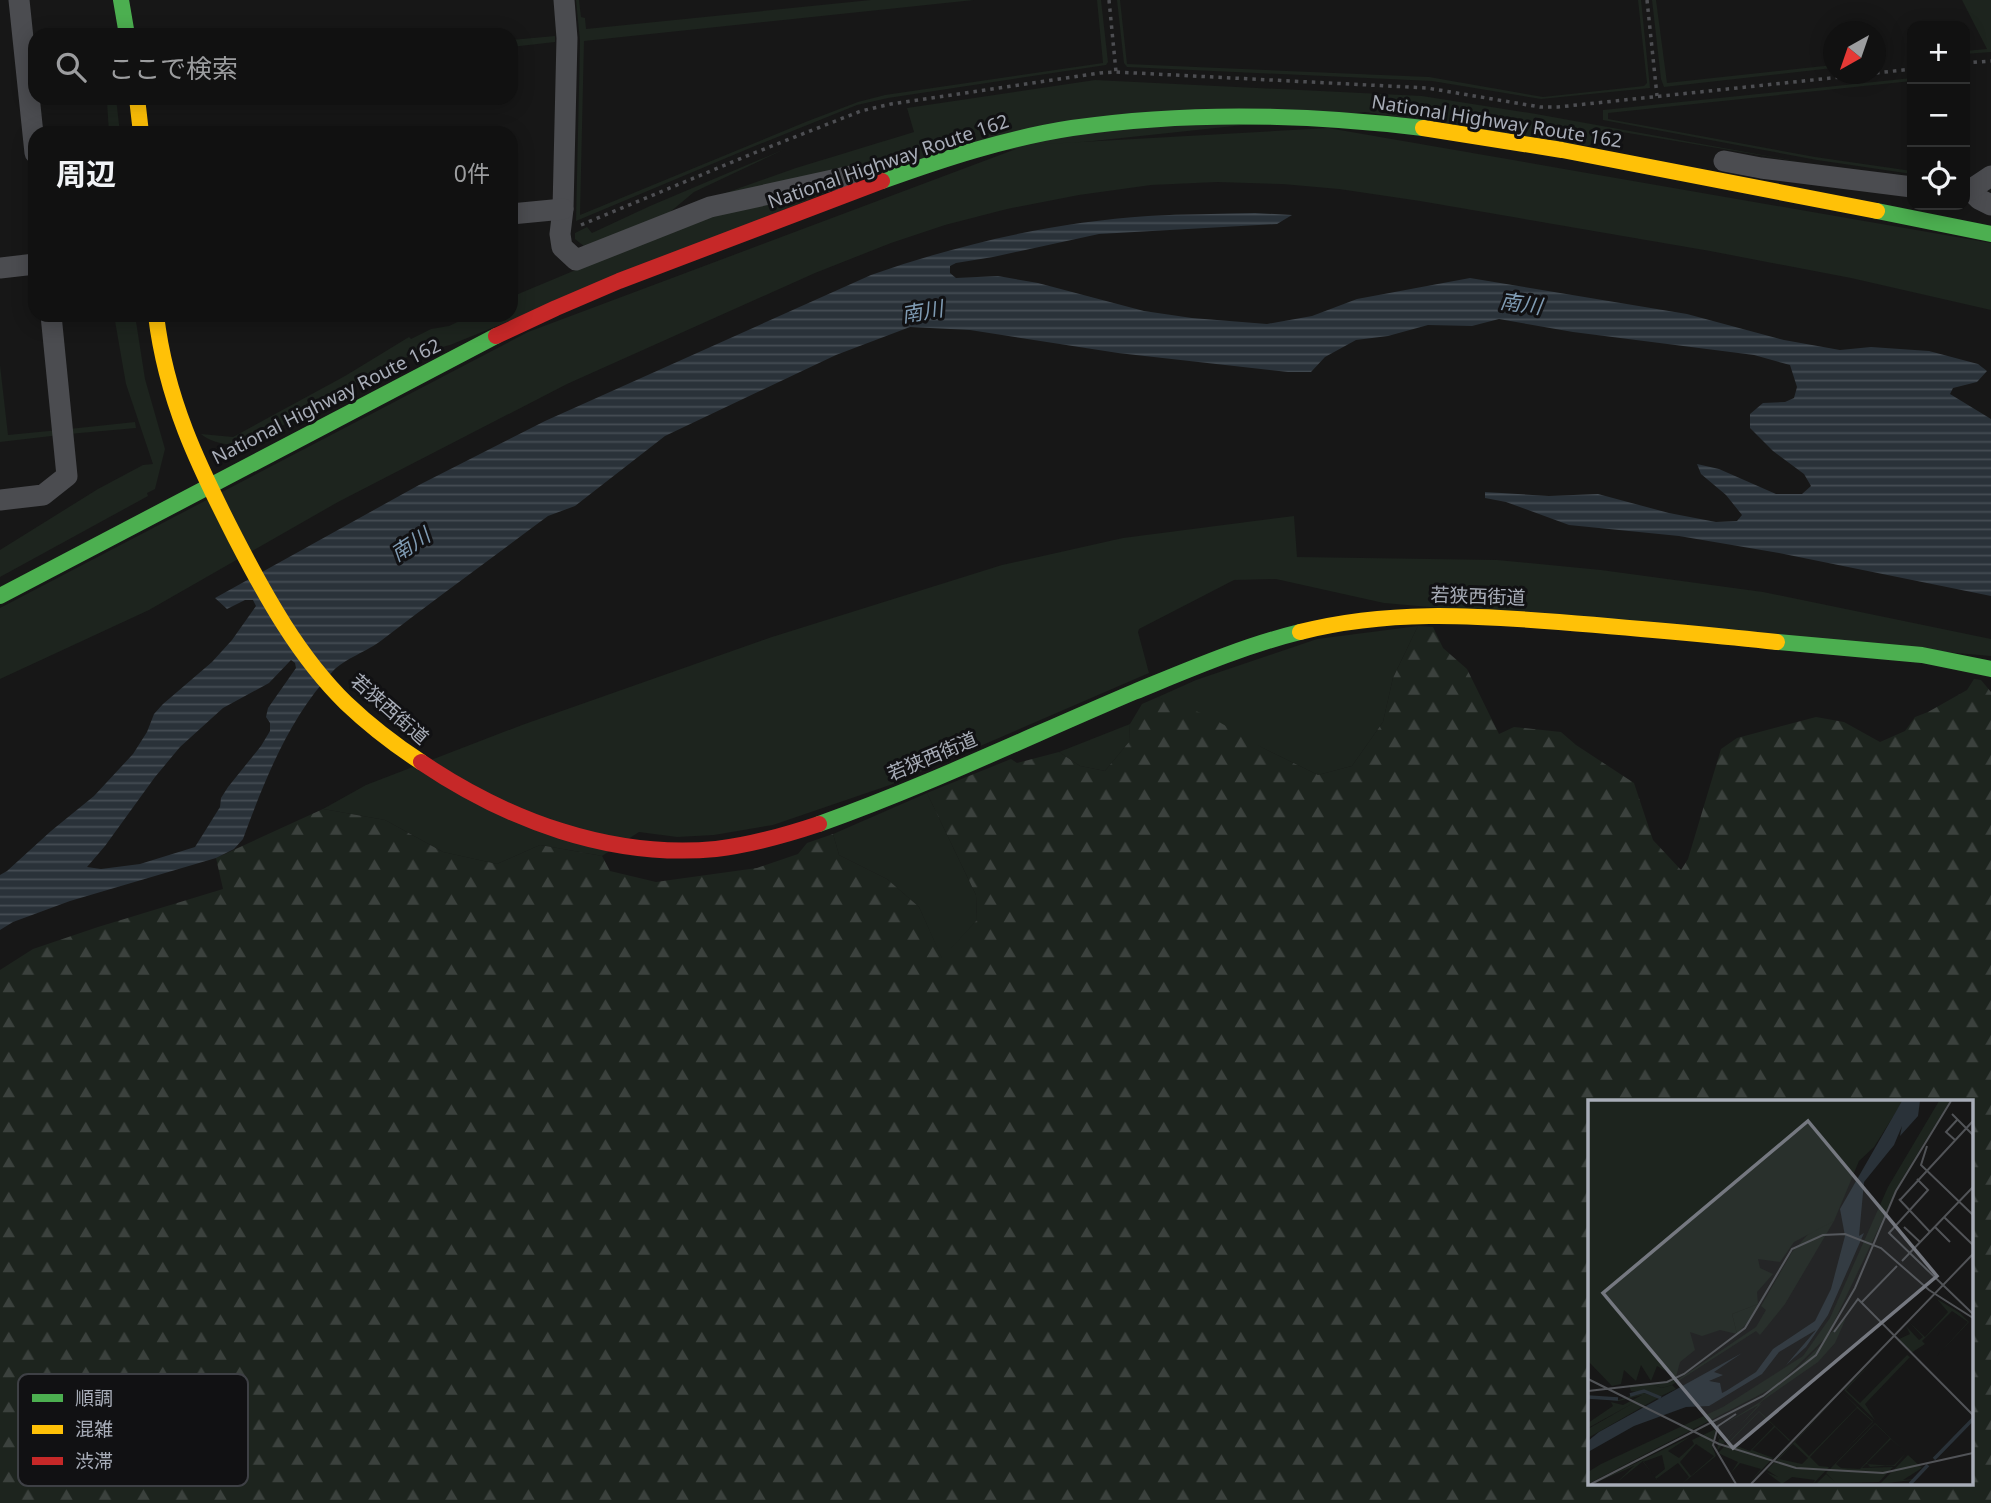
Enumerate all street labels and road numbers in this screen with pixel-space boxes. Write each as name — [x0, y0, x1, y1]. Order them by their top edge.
street label: National Highway Route 162 — [1370, 88, 1624, 154]
street label: National Highway Route 162 — [764, 107, 1012, 215]
street label: National Highway Route 162 — [207, 332, 445, 470]
street label: 若狭西街道 — [1430, 581, 1526, 611]
street label: 若狭西街道 — [346, 668, 434, 750]
street label: 若狭西街道 — [883, 725, 981, 787]

